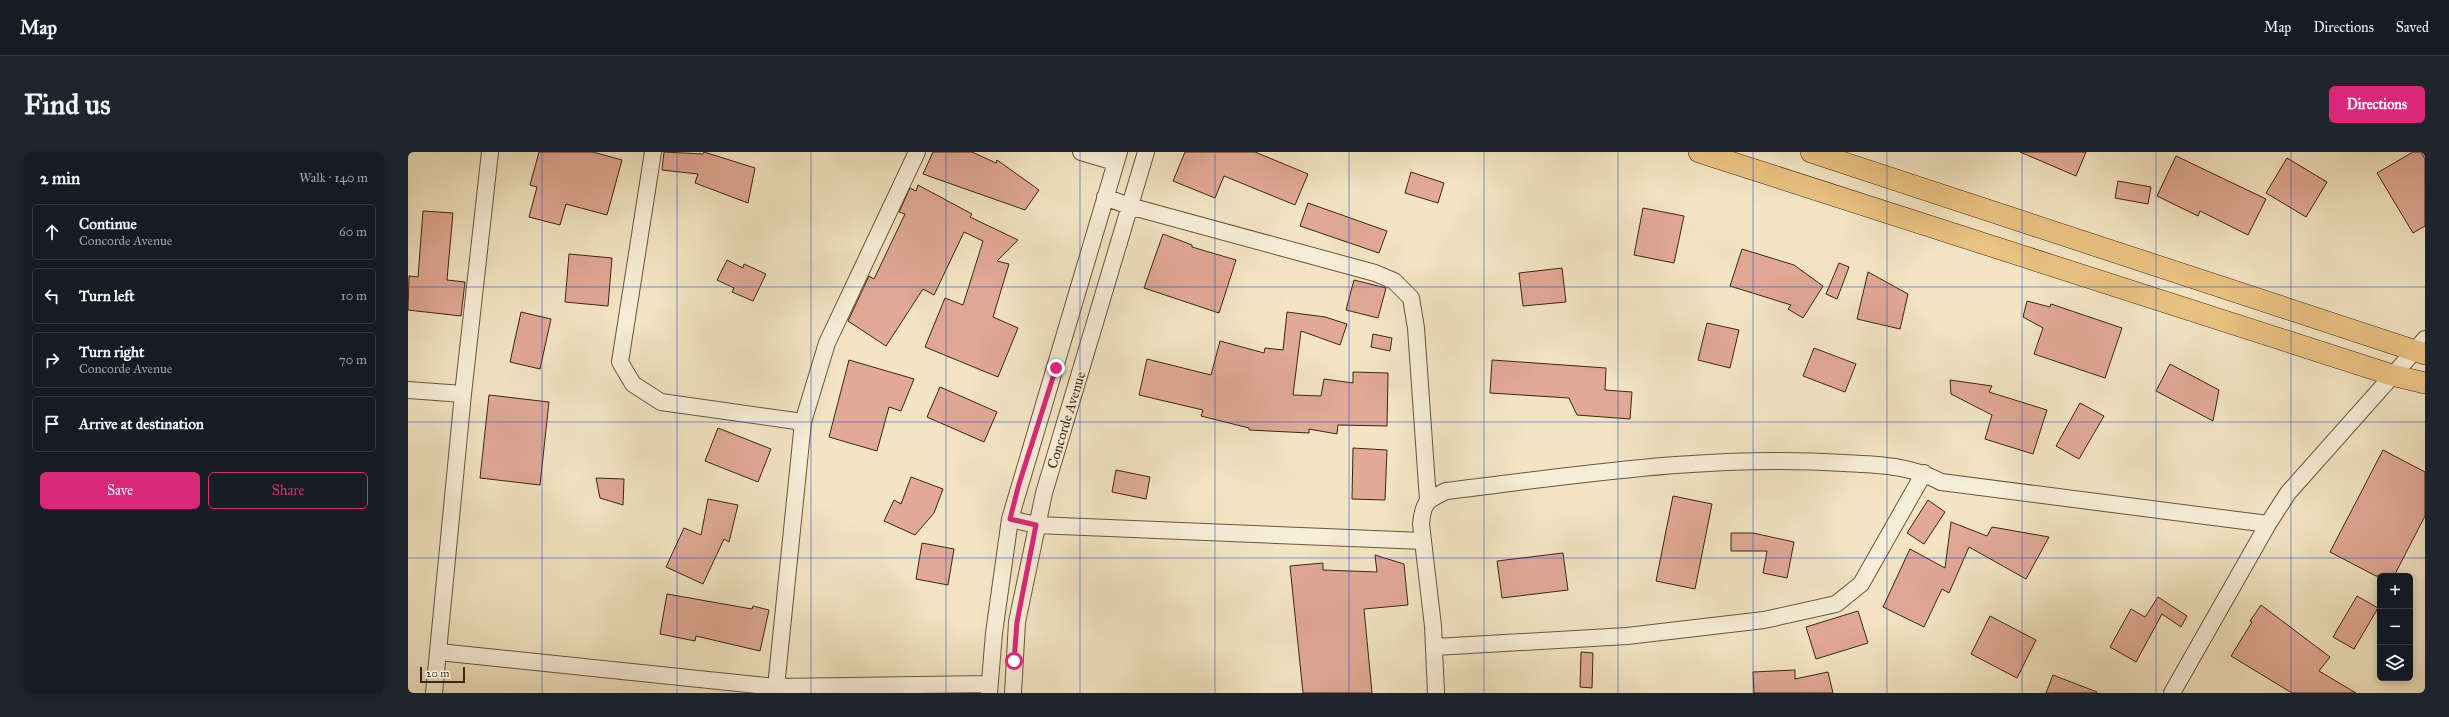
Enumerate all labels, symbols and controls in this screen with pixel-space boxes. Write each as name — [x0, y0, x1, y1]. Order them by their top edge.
text: Map — [20, 16, 57, 39]
text: Map — [2264, 19, 2291, 36]
text: Directions — [2313, 19, 2374, 36]
text: Saved — [2396, 19, 2429, 36]
button: Directions — [2329, 86, 2425, 123]
text: Find us — [24, 87, 110, 122]
text: 2 min — [40, 168, 80, 189]
text: Walk · 140 m — [299, 170, 368, 186]
text: Continue — [79, 215, 137, 233]
icon: ahead — [41, 221, 63, 243]
text: 60 m — [339, 224, 367, 240]
text: Concorde Avenue — [79, 233, 172, 249]
icon: left — [41, 285, 63, 307]
text: Turn left — [79, 287, 135, 305]
text: 10 m — [341, 288, 367, 304]
text: Turn right — [79, 343, 144, 361]
icon: right — [41, 349, 63, 371]
text: 70 m — [339, 352, 367, 368]
route end — [1047, 359, 1065, 377]
text: Concorde Avenue — [79, 361, 172, 377]
street label: Concorde Avenue — [1044, 369, 1089, 471]
icon: arrive — [41, 413, 63, 435]
text: Arrive at destination — [79, 415, 204, 433]
button: Save — [40, 472, 200, 509]
button: Share — [208, 472, 368, 509]
map controls — [2377, 573, 2413, 681]
button: + — [2377, 573, 2413, 609]
button: − — [2377, 609, 2413, 645]
button: layers — [2377, 645, 2413, 681]
route start — [1005, 652, 1023, 670]
scale bar — [420, 665, 465, 684]
text: 20 m — [426, 667, 449, 680]

